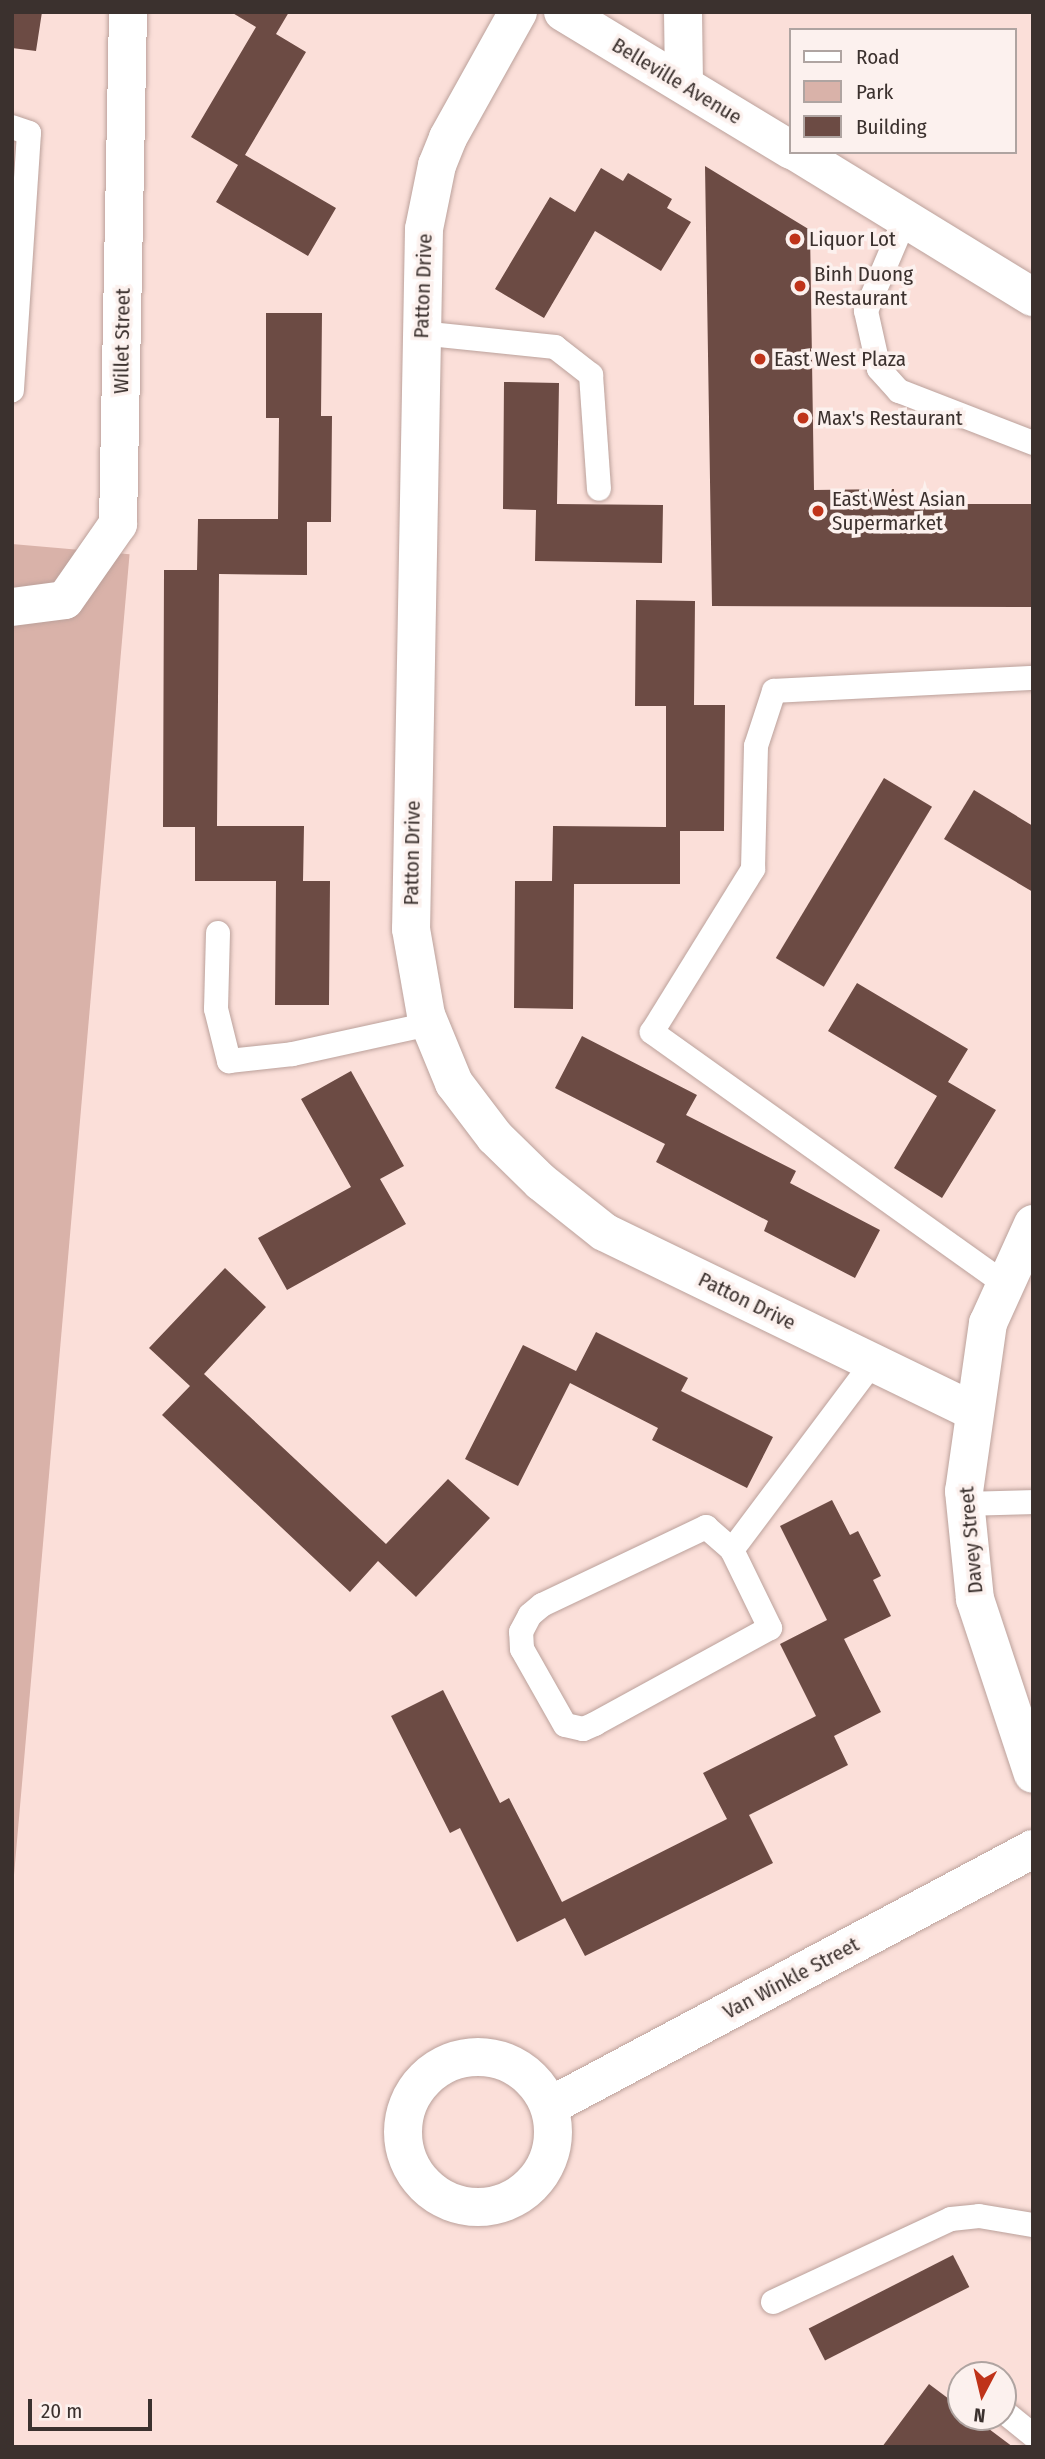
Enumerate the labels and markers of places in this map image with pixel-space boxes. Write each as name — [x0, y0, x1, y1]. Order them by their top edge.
place label: Liquor Lot — [809, 226, 896, 252]
marker: Liquor Lot — [787, 231, 803, 247]
place label: Binh Duong Restaurant — [814, 261, 913, 311]
marker: Binh Duong Restaurant — [792, 278, 808, 294]
place label: East West Plaza — [774, 346, 906, 372]
marker: East West Plaza — [752, 351, 768, 367]
place label: Max's Restaurant — [817, 405, 963, 431]
marker: Max's Restaurant — [795, 410, 811, 426]
place label: East West Asian Supermarket — [832, 486, 966, 536]
marker: East West Asian Supermarket — [810, 503, 826, 519]

